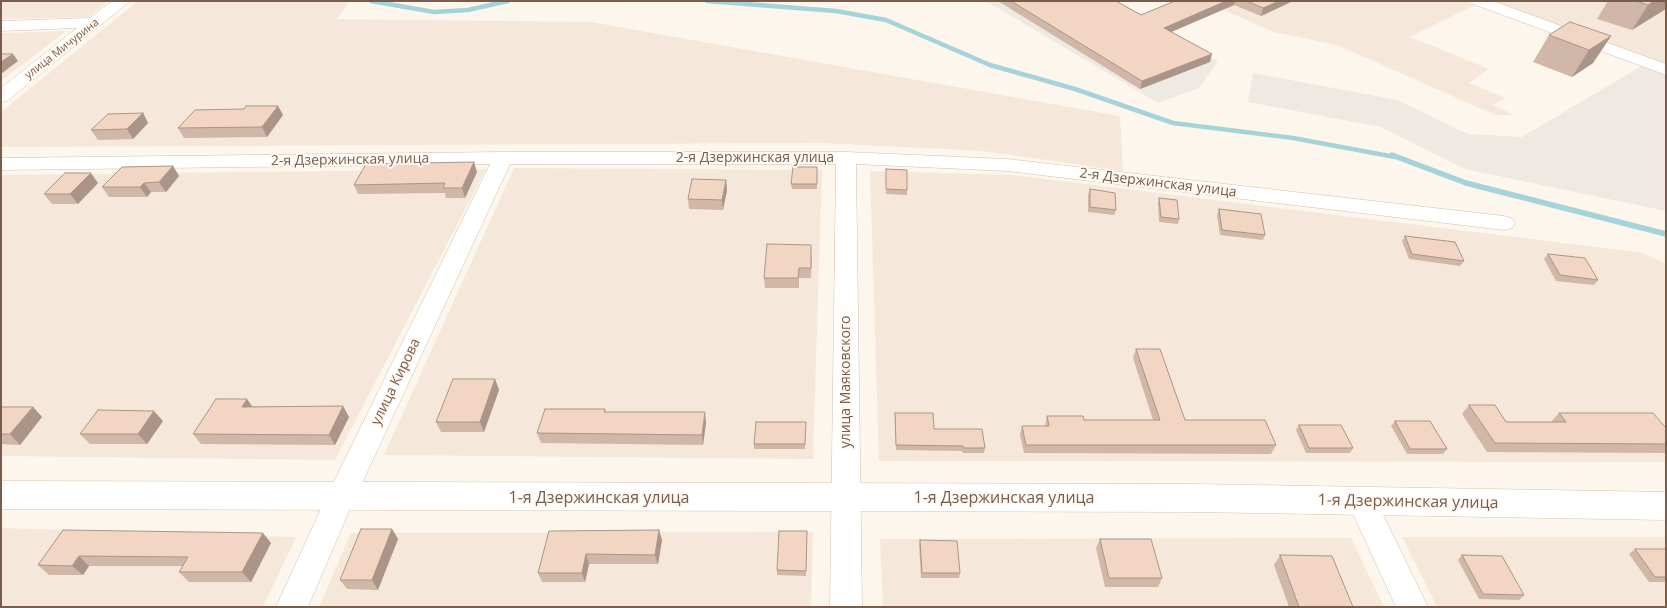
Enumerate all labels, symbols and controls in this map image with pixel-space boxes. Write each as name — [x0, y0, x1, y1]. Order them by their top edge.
street label: улица Мичурина — [22, 16, 102, 82]
street label: 2-я Дзержинская улица — [271, 150, 429, 170]
street label: 2-я Дзержинская улица — [676, 150, 834, 166]
street label: 2-я Дзержинская улица — [1078, 165, 1238, 201]
street label: улица Маяковского — [838, 316, 854, 448]
street label: улица Кирова — [368, 336, 424, 428]
street label: 1-я Дзержинская улица — [509, 488, 689, 508]
street label: 1-я Дзержинская улица — [914, 488, 1094, 508]
street label: 1-я Дзержинская улица — [1317, 491, 1499, 513]

